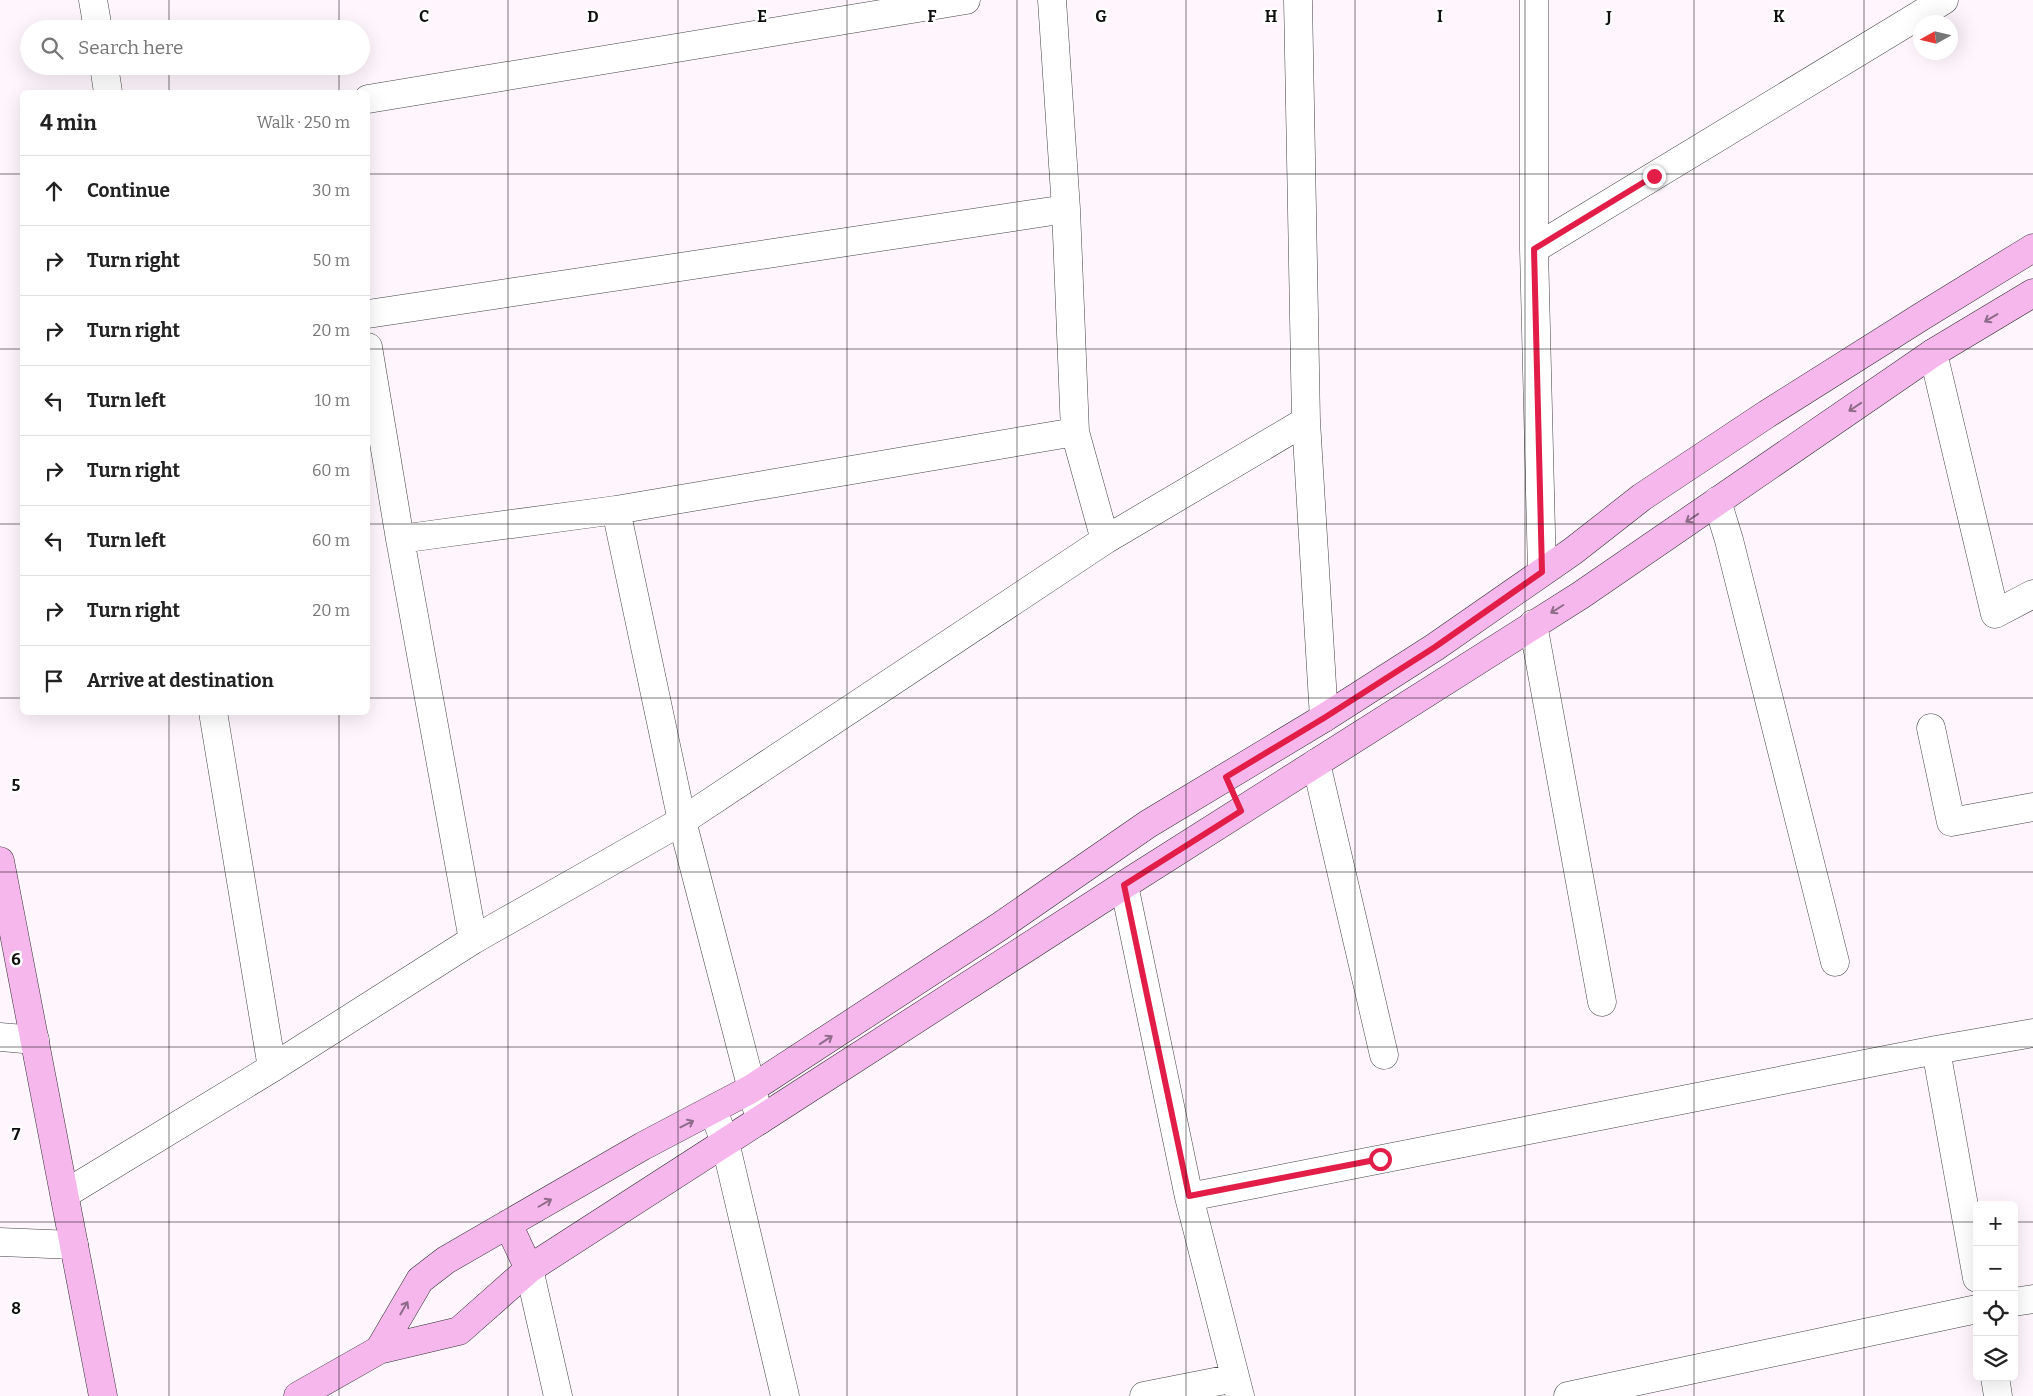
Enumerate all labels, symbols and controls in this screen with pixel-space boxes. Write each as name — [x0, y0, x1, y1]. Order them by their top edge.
text: C — [419, 7, 429, 26]
text: D — [587, 7, 599, 26]
text: E — [757, 7, 767, 26]
text: F — [928, 7, 937, 26]
text: G — [1095, 7, 1107, 26]
text: H — [1265, 7, 1278, 26]
text: I — [1437, 7, 1443, 26]
text: J — [1605, 7, 1612, 26]
text: K — [1773, 7, 1785, 26]
north arrow — [1913, 15, 1958, 60]
search box — [20, 20, 370, 75]
icon: search — [38, 34, 66, 62]
text: Search here — [78, 36, 183, 59]
text: 4 min — [40, 110, 97, 136]
text: Walk · 250 m — [257, 113, 350, 132]
route end — [1643, 165, 1666, 188]
icon: ahead — [40, 177, 68, 205]
text: Continue — [87, 179, 170, 202]
text: 30 m — [312, 181, 350, 200]
icon: right — [40, 247, 68, 275]
text: Turn right — [87, 249, 180, 272]
text: 50 m — [313, 251, 350, 270]
one-way arrow — [1985, 314, 1999, 324]
icon: right — [40, 317, 68, 345]
text: Turn right — [87, 319, 180, 342]
text: 20 m — [313, 321, 350, 340]
icon: left — [40, 387, 68, 415]
text: Turn left — [87, 389, 166, 412]
text: 10 m — [315, 391, 350, 410]
one-way arrow — [1848, 402, 1862, 412]
icon: right — [40, 457, 68, 485]
text: Turn right — [87, 459, 180, 482]
text: 60 m — [312, 461, 350, 480]
one-way arrow — [1685, 513, 1699, 523]
icon: left — [40, 527, 68, 555]
text: Turn left — [87, 529, 166, 552]
text: 60 m — [312, 531, 350, 550]
icon: right — [40, 597, 68, 625]
text: Turn right — [87, 599, 180, 622]
text: 20 m — [313, 601, 350, 620]
one-way arrow — [1551, 605, 1565, 615]
icon: arrive — [40, 667, 68, 695]
text: Arrive at destination — [87, 669, 274, 692]
text: 5 — [12, 776, 21, 795]
text: 6 — [11, 950, 21, 969]
one-way arrow — [819, 1035, 833, 1045]
one-way arrow — [679, 1119, 694, 1128]
text: 7 — [12, 1125, 21, 1144]
route start — [1369, 1148, 1392, 1171]
one-way arrow — [538, 1197, 552, 1207]
map controls — [1973, 1201, 2018, 1381]
button: + — [1973, 1201, 2018, 1246]
button: − — [1973, 1246, 2018, 1291]
button: locate — [1973, 1291, 2018, 1336]
text: 8 — [11, 1299, 21, 1318]
one-way arrow — [399, 1302, 409, 1316]
button: layers — [1973, 1336, 2018, 1381]

